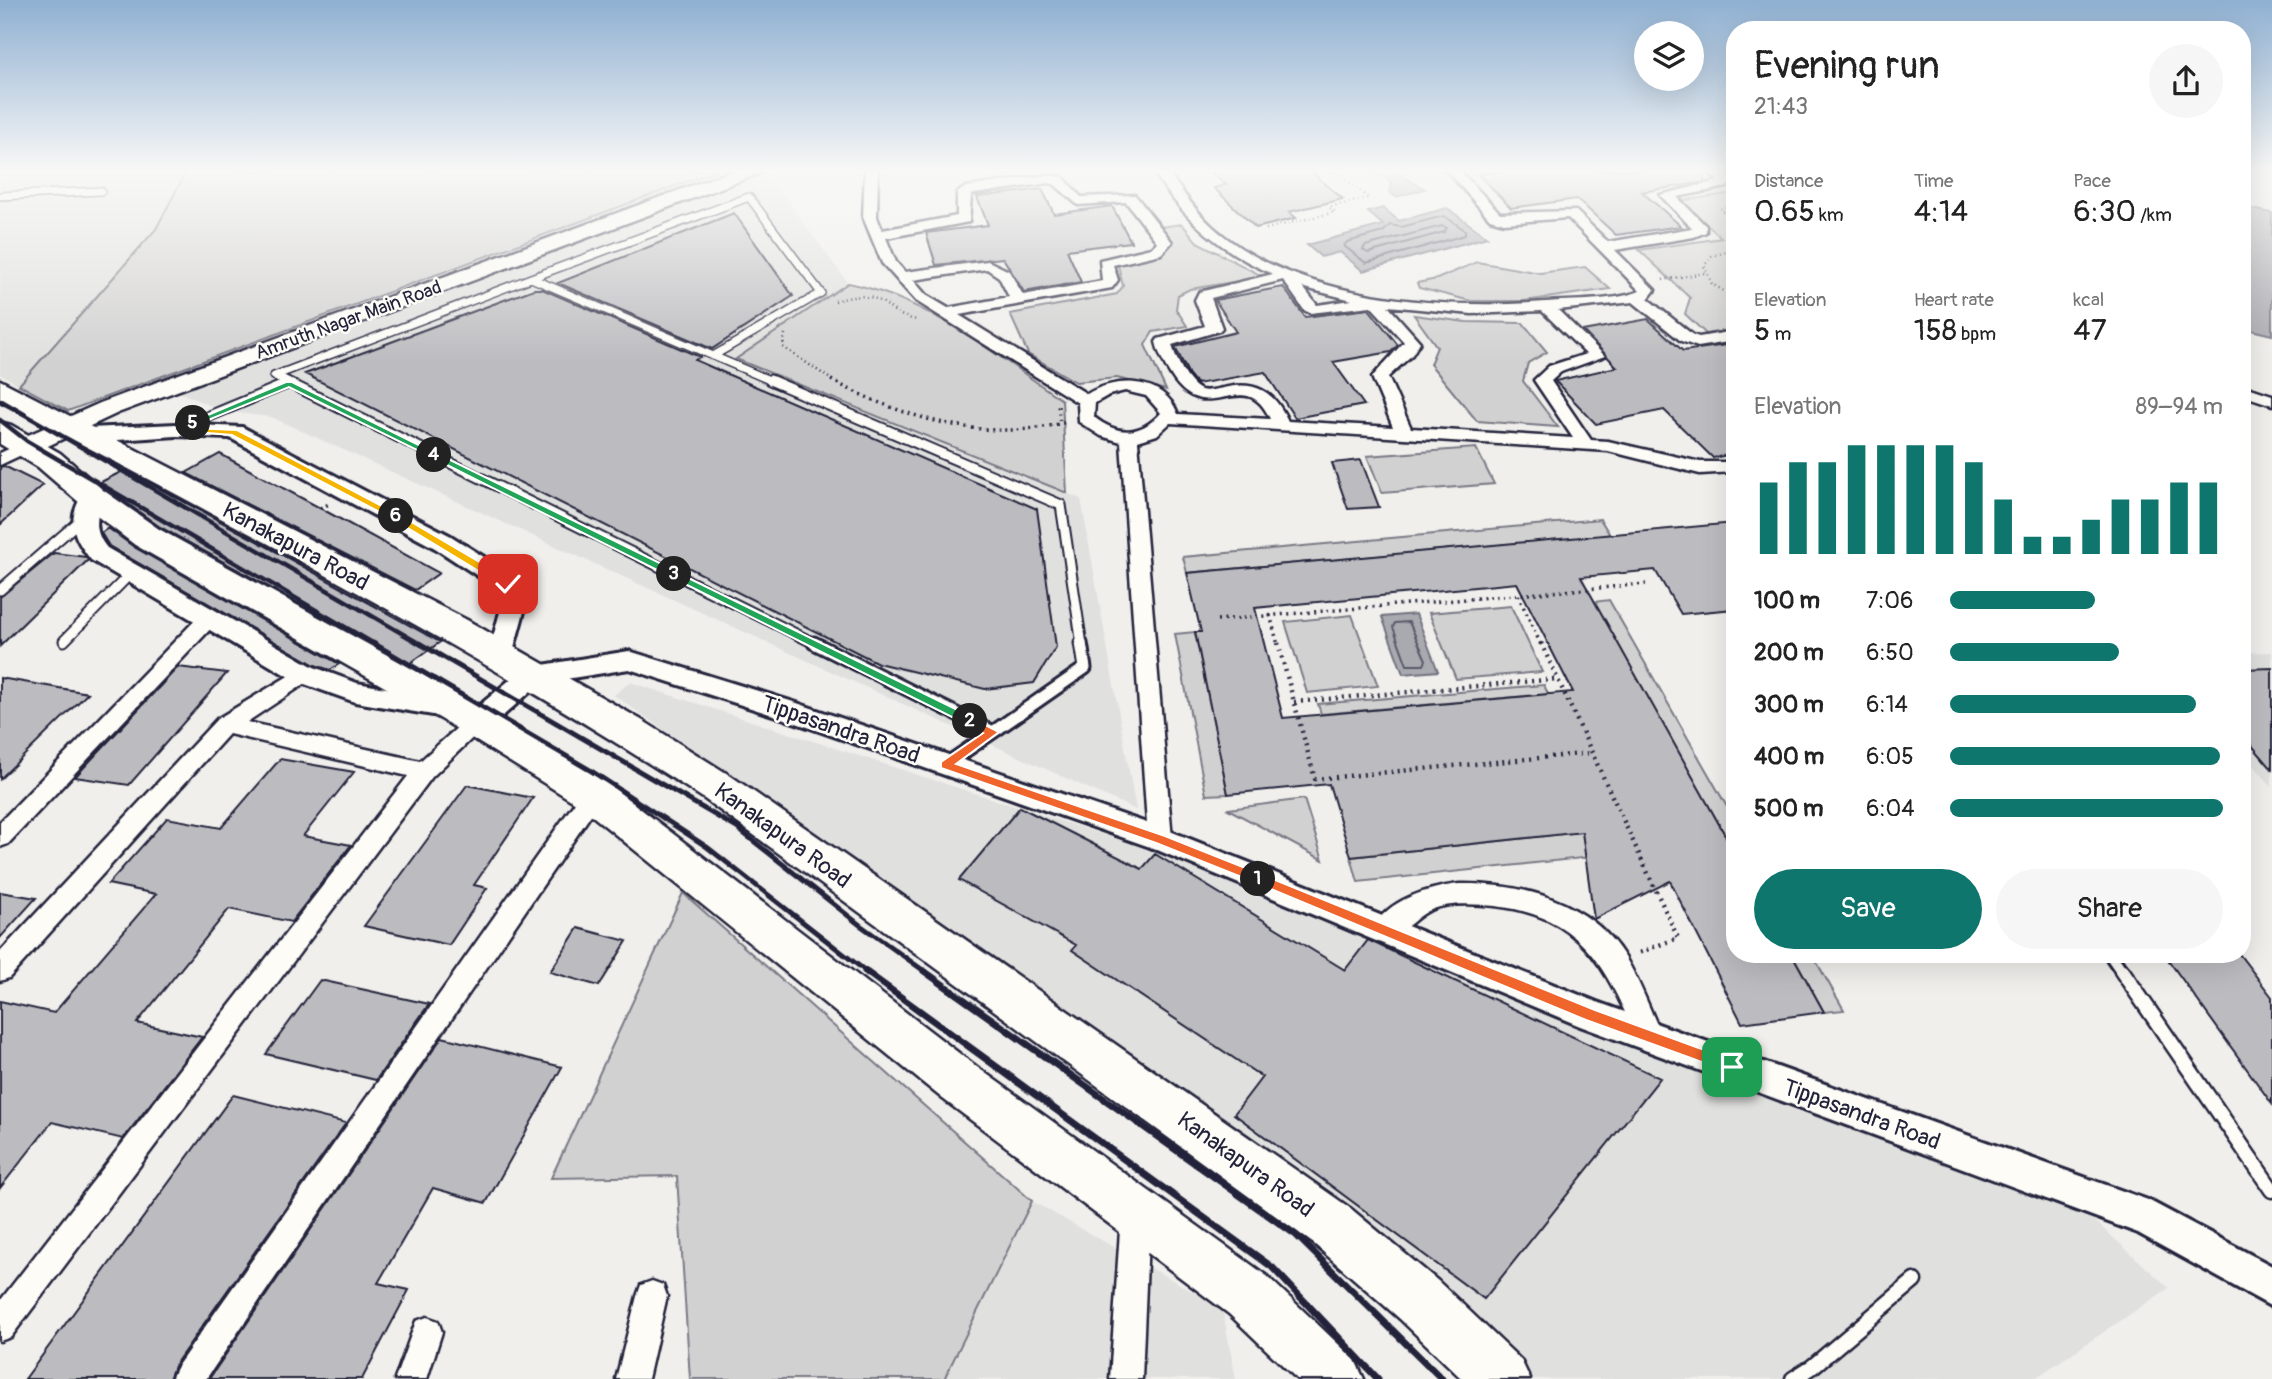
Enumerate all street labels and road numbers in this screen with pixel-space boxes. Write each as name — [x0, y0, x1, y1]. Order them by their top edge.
street label: Amruth Nagar Main Road — [252, 275, 445, 365]
street label: Kanakapura Road — [218, 496, 374, 597]
street label: Tippasandra Road — [758, 689, 924, 770]
street label: Kanakapura Road — [709, 776, 857, 895]
street label: Tippasandra Road — [1779, 1073, 1944, 1156]
street label: Kanakapura Road — [1172, 1105, 1320, 1224]

